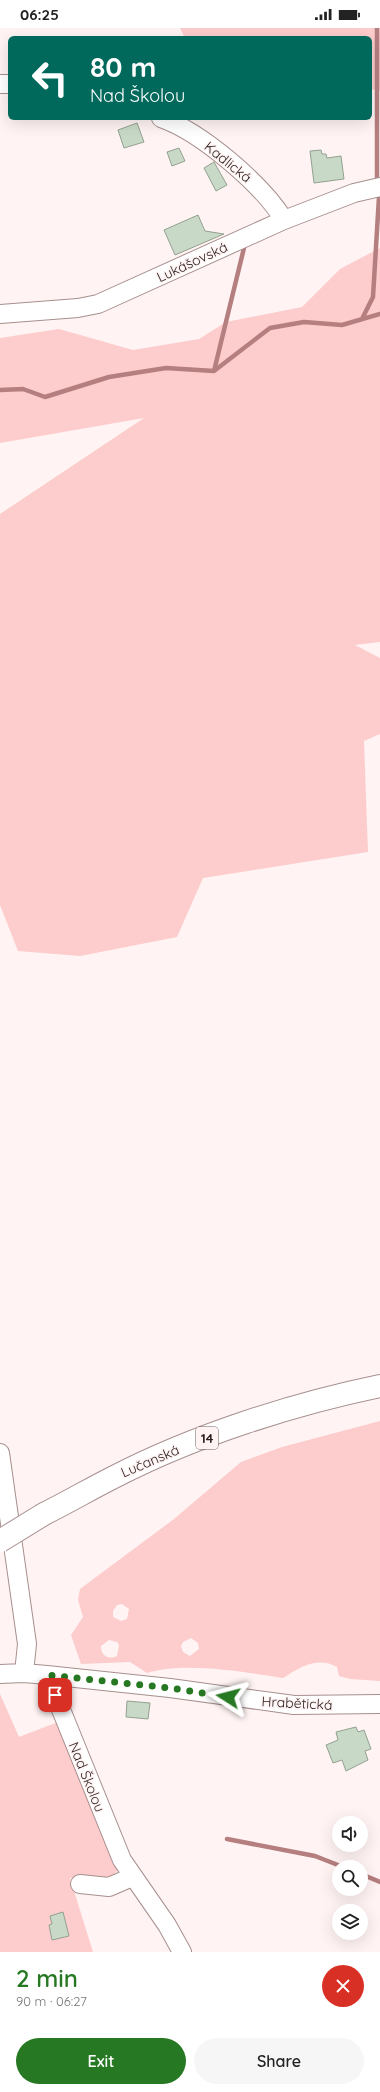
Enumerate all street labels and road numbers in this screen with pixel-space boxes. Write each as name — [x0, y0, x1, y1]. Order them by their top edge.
street label: Kadlická — [201, 137, 255, 187]
street label: Lukášovská — [154, 238, 230, 286]
road number: 14 — [196, 1427, 218, 1449]
street label: Lučanská — [118, 1441, 182, 1481]
street label: Hrabětická — [261, 1692, 333, 1714]
street label: Nad Školou — [65, 1739, 109, 1815]

